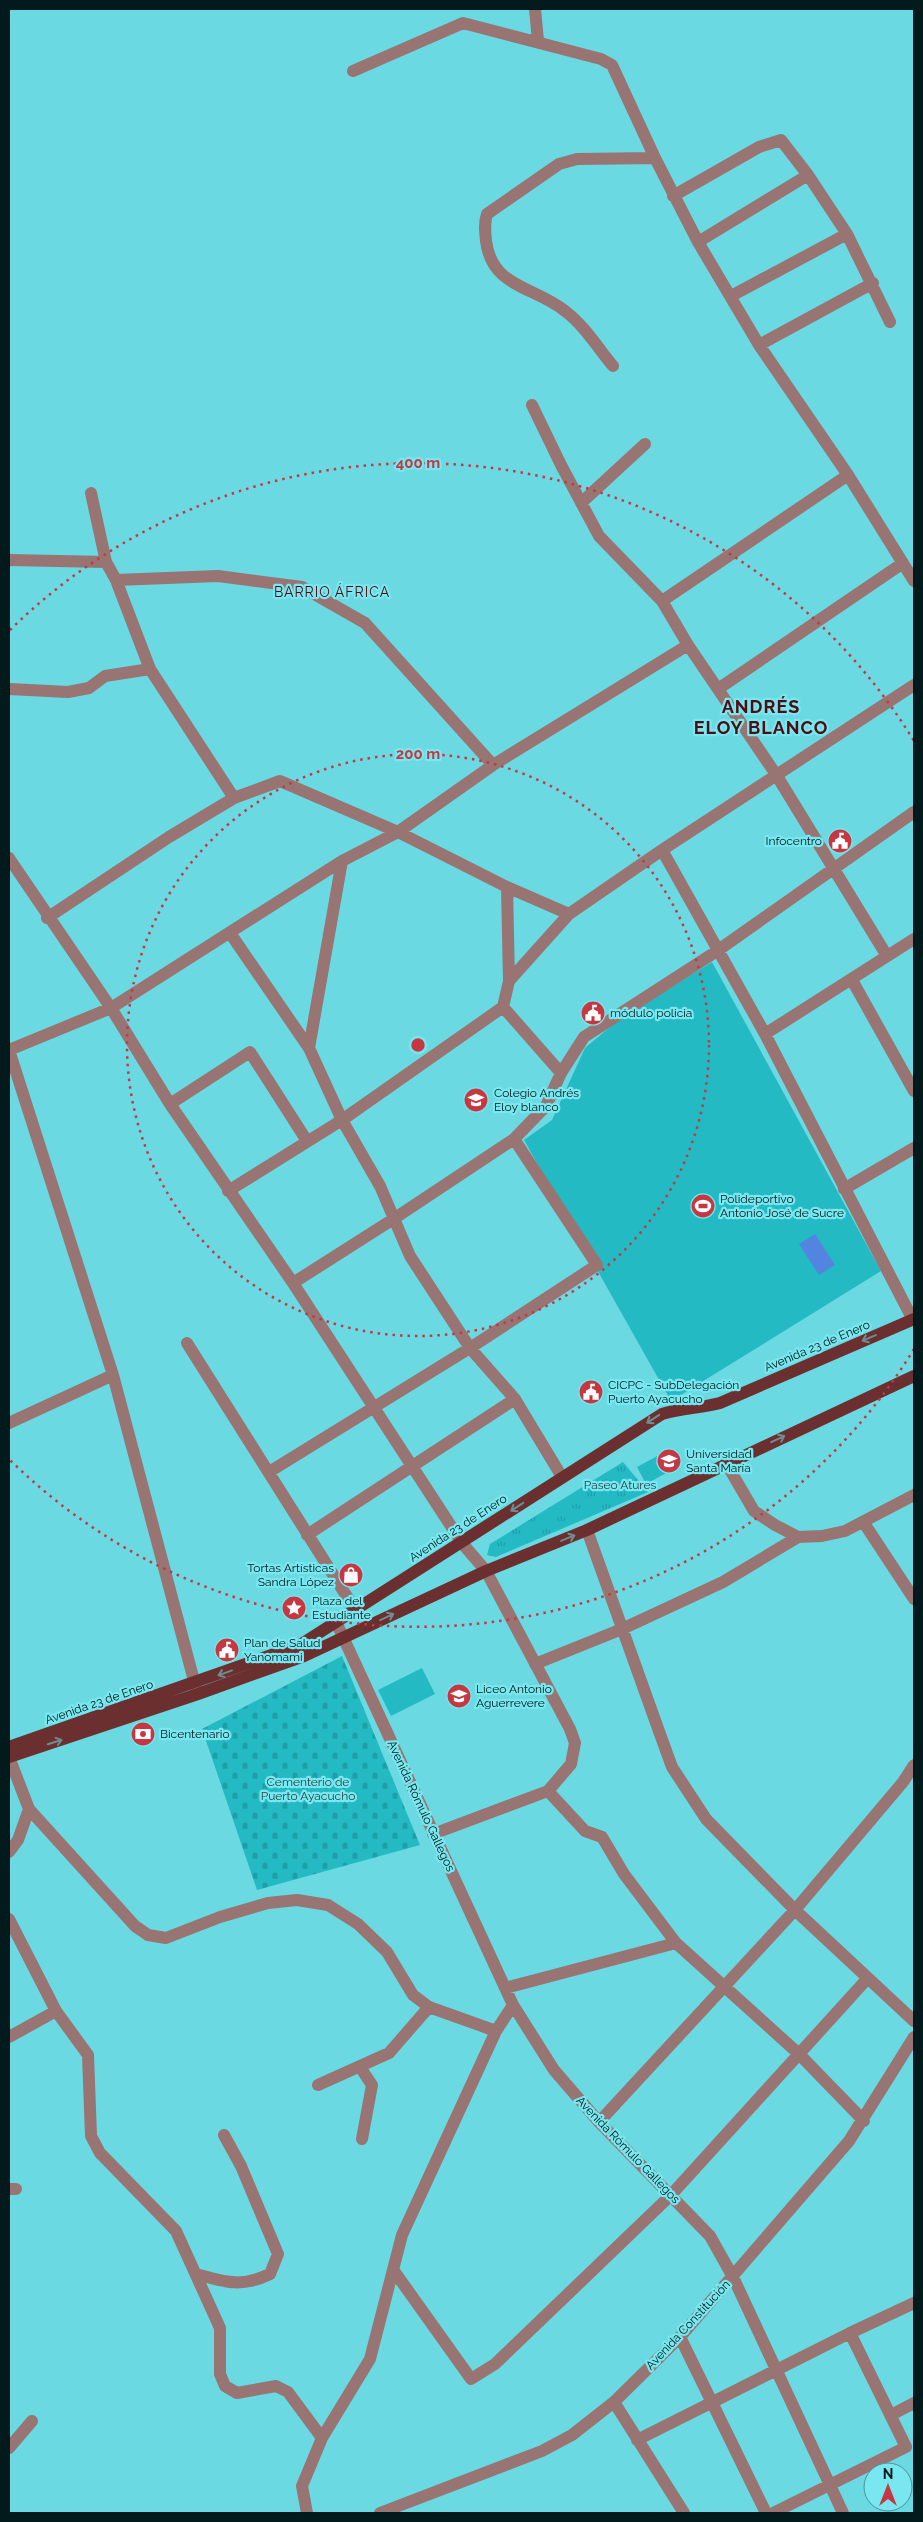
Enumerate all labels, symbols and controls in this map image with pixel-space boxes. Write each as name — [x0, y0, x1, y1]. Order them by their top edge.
text: 400 m — [396, 454, 440, 472]
district label: BARRIO ÁFRICA — [274, 583, 390, 600]
district label: ANDRÉS ELOY BLANCO — [694, 696, 828, 738]
text: 200 m — [396, 745, 440, 763]
public building icon: Infocentro — [827, 828, 853, 854]
place label: Infocentro — [765, 834, 822, 848]
public building icon: módulo policia — [580, 1000, 606, 1026]
place label: módulo policia — [610, 1006, 692, 1020]
centre of rings — [409, 1036, 427, 1054]
place label: Colegio Andrés Eloy blanco — [494, 1086, 579, 1114]
school or university icon: Colegio Andrés Eloy blanco — [463, 1087, 489, 1113]
place label: Polideportivo Antonio José de Sucre — [720, 1192, 844, 1220]
sports icon: Polideportivo Antonio José de Sucre — [690, 1193, 716, 1219]
street label: Avenida 23 de Enero — [762, 1317, 872, 1375]
one-way arrow — [862, 1335, 877, 1344]
place label: CICPC - SubDelegación Puerto Ayacucho — [608, 1378, 739, 1406]
public building icon: CICPC - SubDelegación Puerto Ayacucho — [578, 1379, 604, 1405]
one-way arrow — [647, 1414, 661, 1424]
one-way arrow — [770, 1433, 785, 1443]
place label: Universidad Santa María — [686, 1447, 752, 1475]
school or university icon: Universidad Santa María — [656, 1448, 682, 1474]
park label: Paseo Atures — [584, 1478, 656, 1492]
street label: Avenida 23 de Enero — [407, 1491, 509, 1565]
one-way arrow — [510, 1502, 524, 1512]
one-way arrow — [560, 1533, 575, 1542]
place label: Tortas Artísticas Sandra López — [247, 1561, 334, 1589]
shop icon: Tortas Artísticas Sandra López — [338, 1562, 364, 1588]
place label: Plaza del Estudiante — [312, 1594, 371, 1622]
place icon: Plaza del Estudiante — [281, 1595, 307, 1621]
one-way arrow — [379, 1611, 394, 1621]
place label: Plan de Salud Yanomami — [244, 1636, 321, 1664]
public building icon: Plan de Salud Yanomami — [214, 1637, 240, 1663]
one-way arrow — [217, 1669, 233, 1678]
street label: Avenida 23 de Enero — [43, 1677, 155, 1727]
place label: Liceo Antonio Aguerrevere — [476, 1682, 552, 1710]
school or university icon: Liceo Antonio Aguerrevere — [446, 1683, 472, 1709]
bank icon: Bicentenario — [130, 1721, 156, 1747]
place label: Bicentenario — [160, 1727, 230, 1741]
one-way arrow — [47, 1737, 62, 1746]
street label: Avenida Rómulo Gallegos — [384, 1738, 458, 1874]
park label: Cementerio de Puerto Ayacucho — [261, 1775, 355, 1803]
street label: Avenida Rómulo Gallegos — [573, 2094, 683, 2206]
street label: Avenida Constitución — [643, 2277, 733, 2373]
north arrow — [863, 2462, 913, 2512]
text: N — [883, 2466, 893, 2482]

